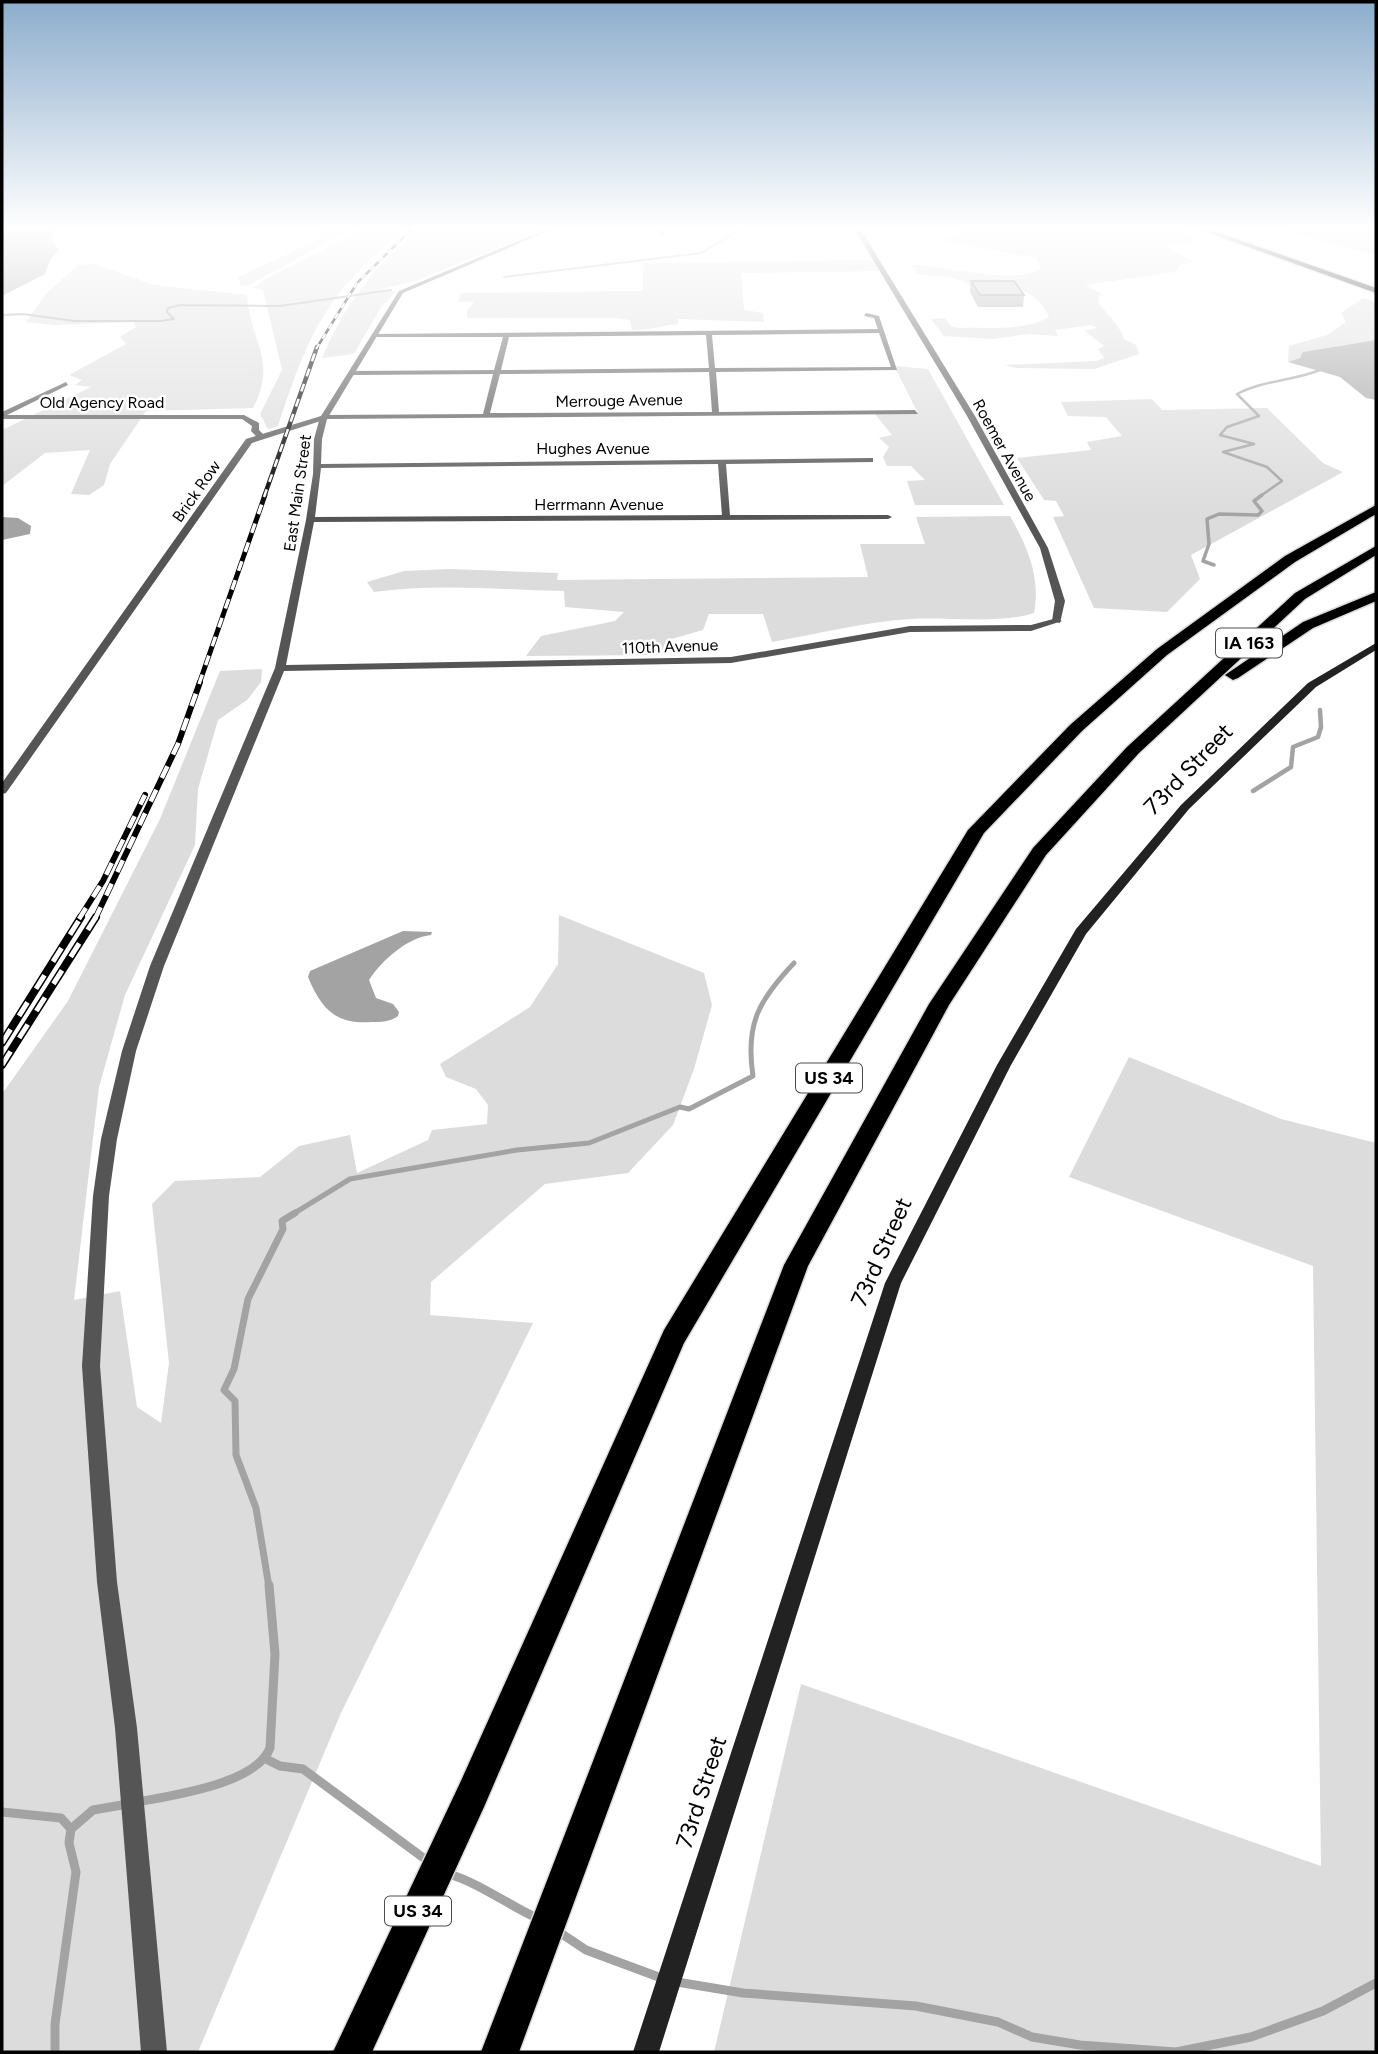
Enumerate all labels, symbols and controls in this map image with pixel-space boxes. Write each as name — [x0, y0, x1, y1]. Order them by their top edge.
street label: Merrouge Avenue — [555, 390, 683, 411]
street label: Old Agency Road — [40, 393, 164, 412]
street label: Roemer Avenue — [969, 396, 1041, 505]
street label: East Main Street — [280, 433, 315, 553]
street label: Hughes Avenue — [536, 439, 650, 458]
street label: Brick Row — [168, 456, 225, 526]
street label: Herrmann Avenue — [534, 495, 664, 514]
road number: IA 163 — [1216, 628, 1282, 658]
street label: 110th Avenue — [621, 635, 719, 658]
street label: 73rd Street — [1138, 717, 1238, 821]
road number: US 34 — [796, 1064, 862, 1092]
street label: 73rd Street — [845, 1193, 917, 1311]
street label: 73rd Street — [670, 1732, 732, 1852]
road number: US 34 — [385, 1896, 451, 1926]

